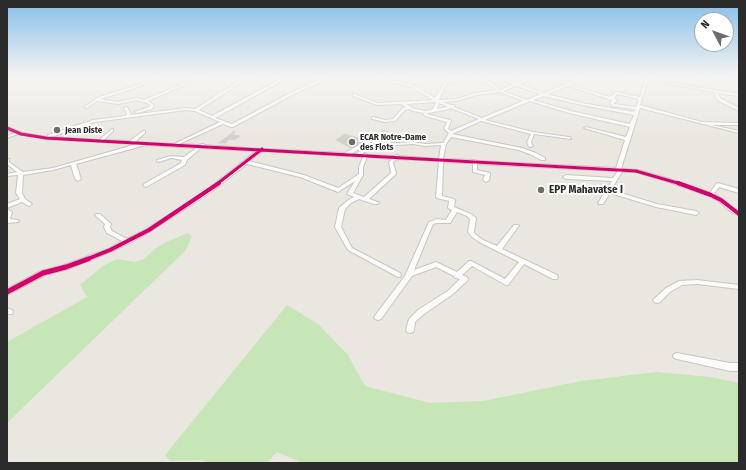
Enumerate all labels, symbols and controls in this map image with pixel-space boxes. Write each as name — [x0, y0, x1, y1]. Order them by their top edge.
north arrow — [694, 12, 734, 52]
text: N — [698, 18, 712, 31]
marker: Jean Diste — [52, 125, 62, 135]
place label: Jean Diste — [65, 125, 102, 135]
place label: ECAR Notre-Dame des Flots — [360, 132, 426, 153]
marker: ECAR Notre-Dame des Flots — [347, 137, 357, 147]
place label: EPP Mahavatse I — [549, 183, 623, 197]
marker: EPP Mahavatse I — [536, 185, 546, 195]

